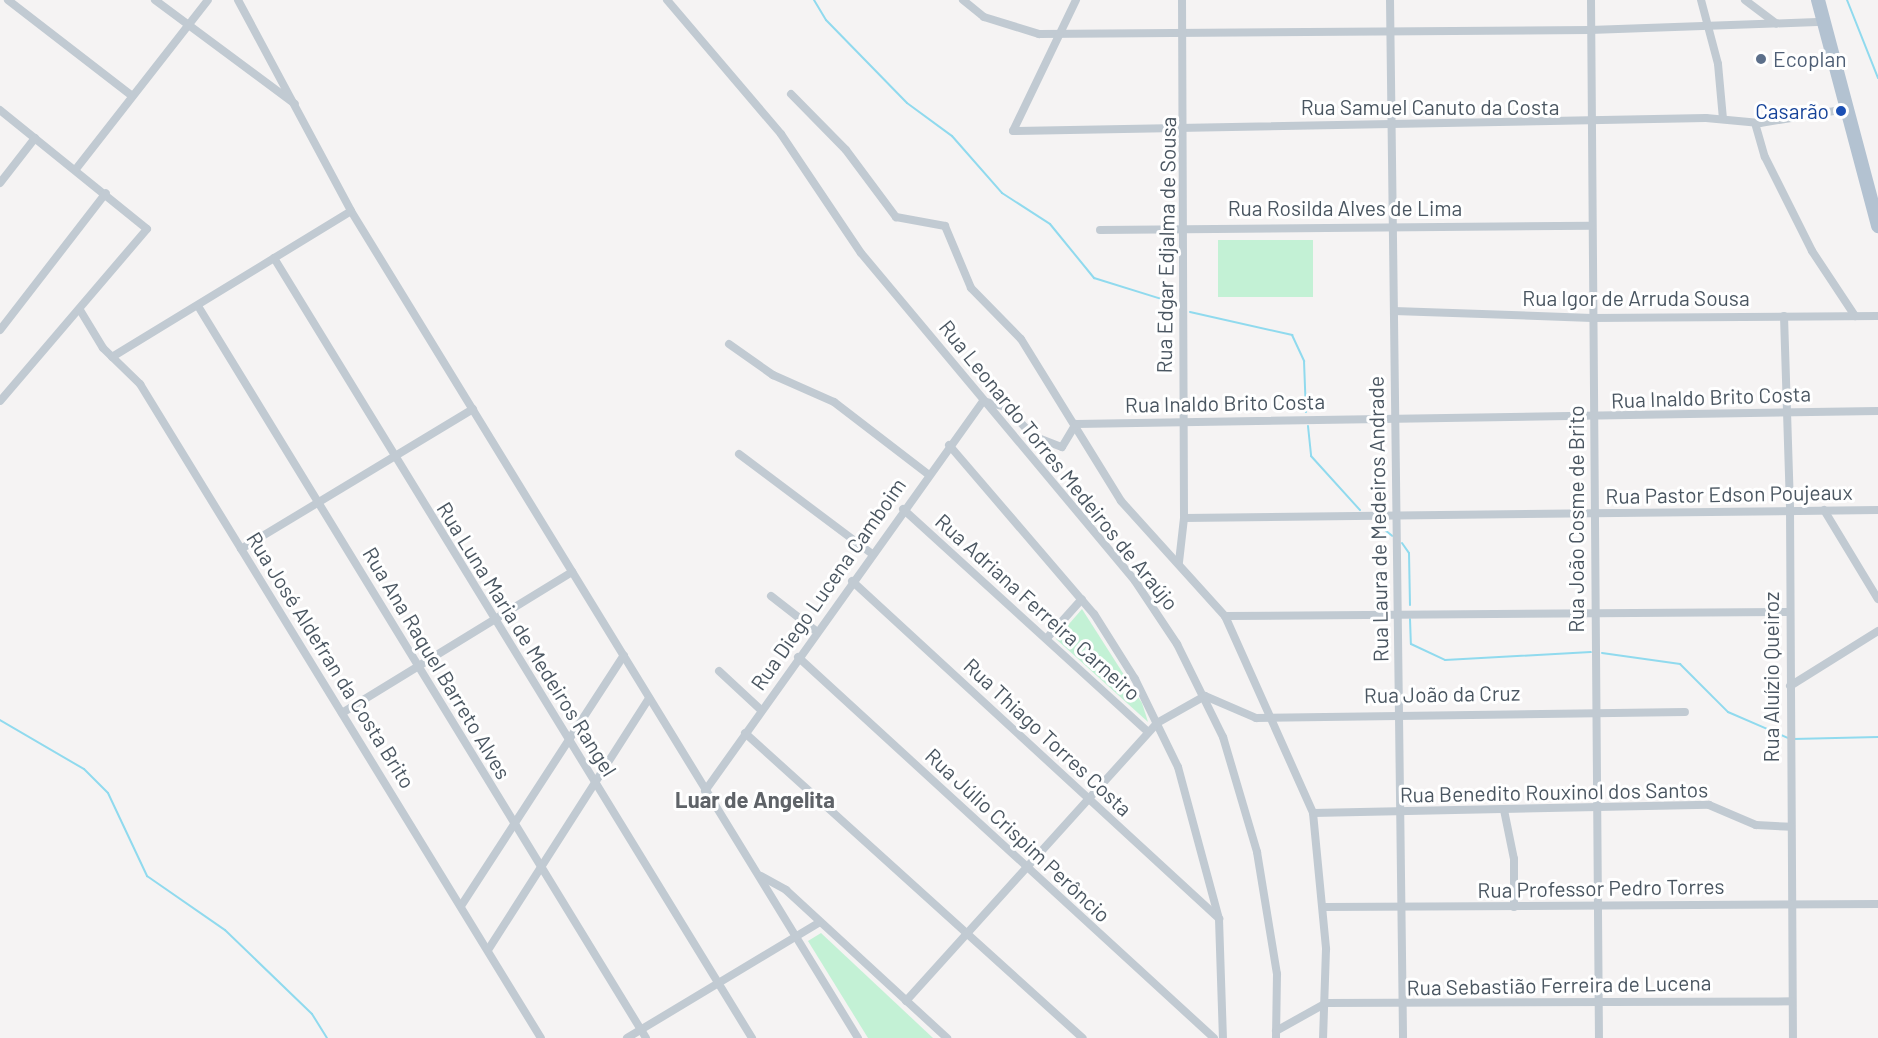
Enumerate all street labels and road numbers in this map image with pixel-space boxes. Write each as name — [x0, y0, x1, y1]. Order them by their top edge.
street label: Rua Samuel Canuto da Costa — [1301, 94, 1559, 120]
street label: Rua Edgar Edjalma de Sousa — [1151, 116, 1181, 374]
street label: Rua Rosilda Alves de Lima — [1228, 195, 1462, 221]
street label: Rua Igor de Arruda Sousa — [1522, 285, 1750, 311]
street label: Rua Leonardo Torres Medeiros de Araújo — [934, 315, 1184, 615]
street label: Rua Laura de Medeiros Andrade — [1363, 376, 1393, 662]
street label: Rua Inaldo Brito Costa — [1611, 381, 1811, 413]
street label: Rua Inaldo Brito Costa — [1125, 389, 1325, 417]
street label: Rua João Cosme de Brito — [1563, 405, 1589, 633]
street label: Rua Diego Lucena Camboim — [745, 473, 911, 695]
street label: Rua Pastor Edson Poujeaux — [1605, 479, 1853, 509]
street label: Rua Luna Maria de Medeiros Rangel — [432, 497, 622, 781]
street label: Rua Adriana Ferreira Carneiro — [930, 508, 1146, 706]
street label: Rua José Aldefran da Costa Brito — [241, 527, 421, 793]
street label: Rua Ana Raquel Barreto Alves — [358, 543, 516, 783]
street label: Rua Aluízio Queiroz — [1758, 592, 1784, 762]
street label: Rua Thiago Torres Costa — [959, 653, 1137, 821]
street label: Rua João da Cruz — [1364, 680, 1520, 708]
street label: Rua Júlio Crispim Perôncio — [920, 743, 1116, 927]
street label: Rua Benedito Rouxinol dos Santos — [1400, 777, 1708, 807]
street label: Rua Professor Pedro Torres — [1477, 873, 1725, 903]
street label: Rua Sebastião Ferreira de Lucena — [1406, 970, 1712, 1000]

